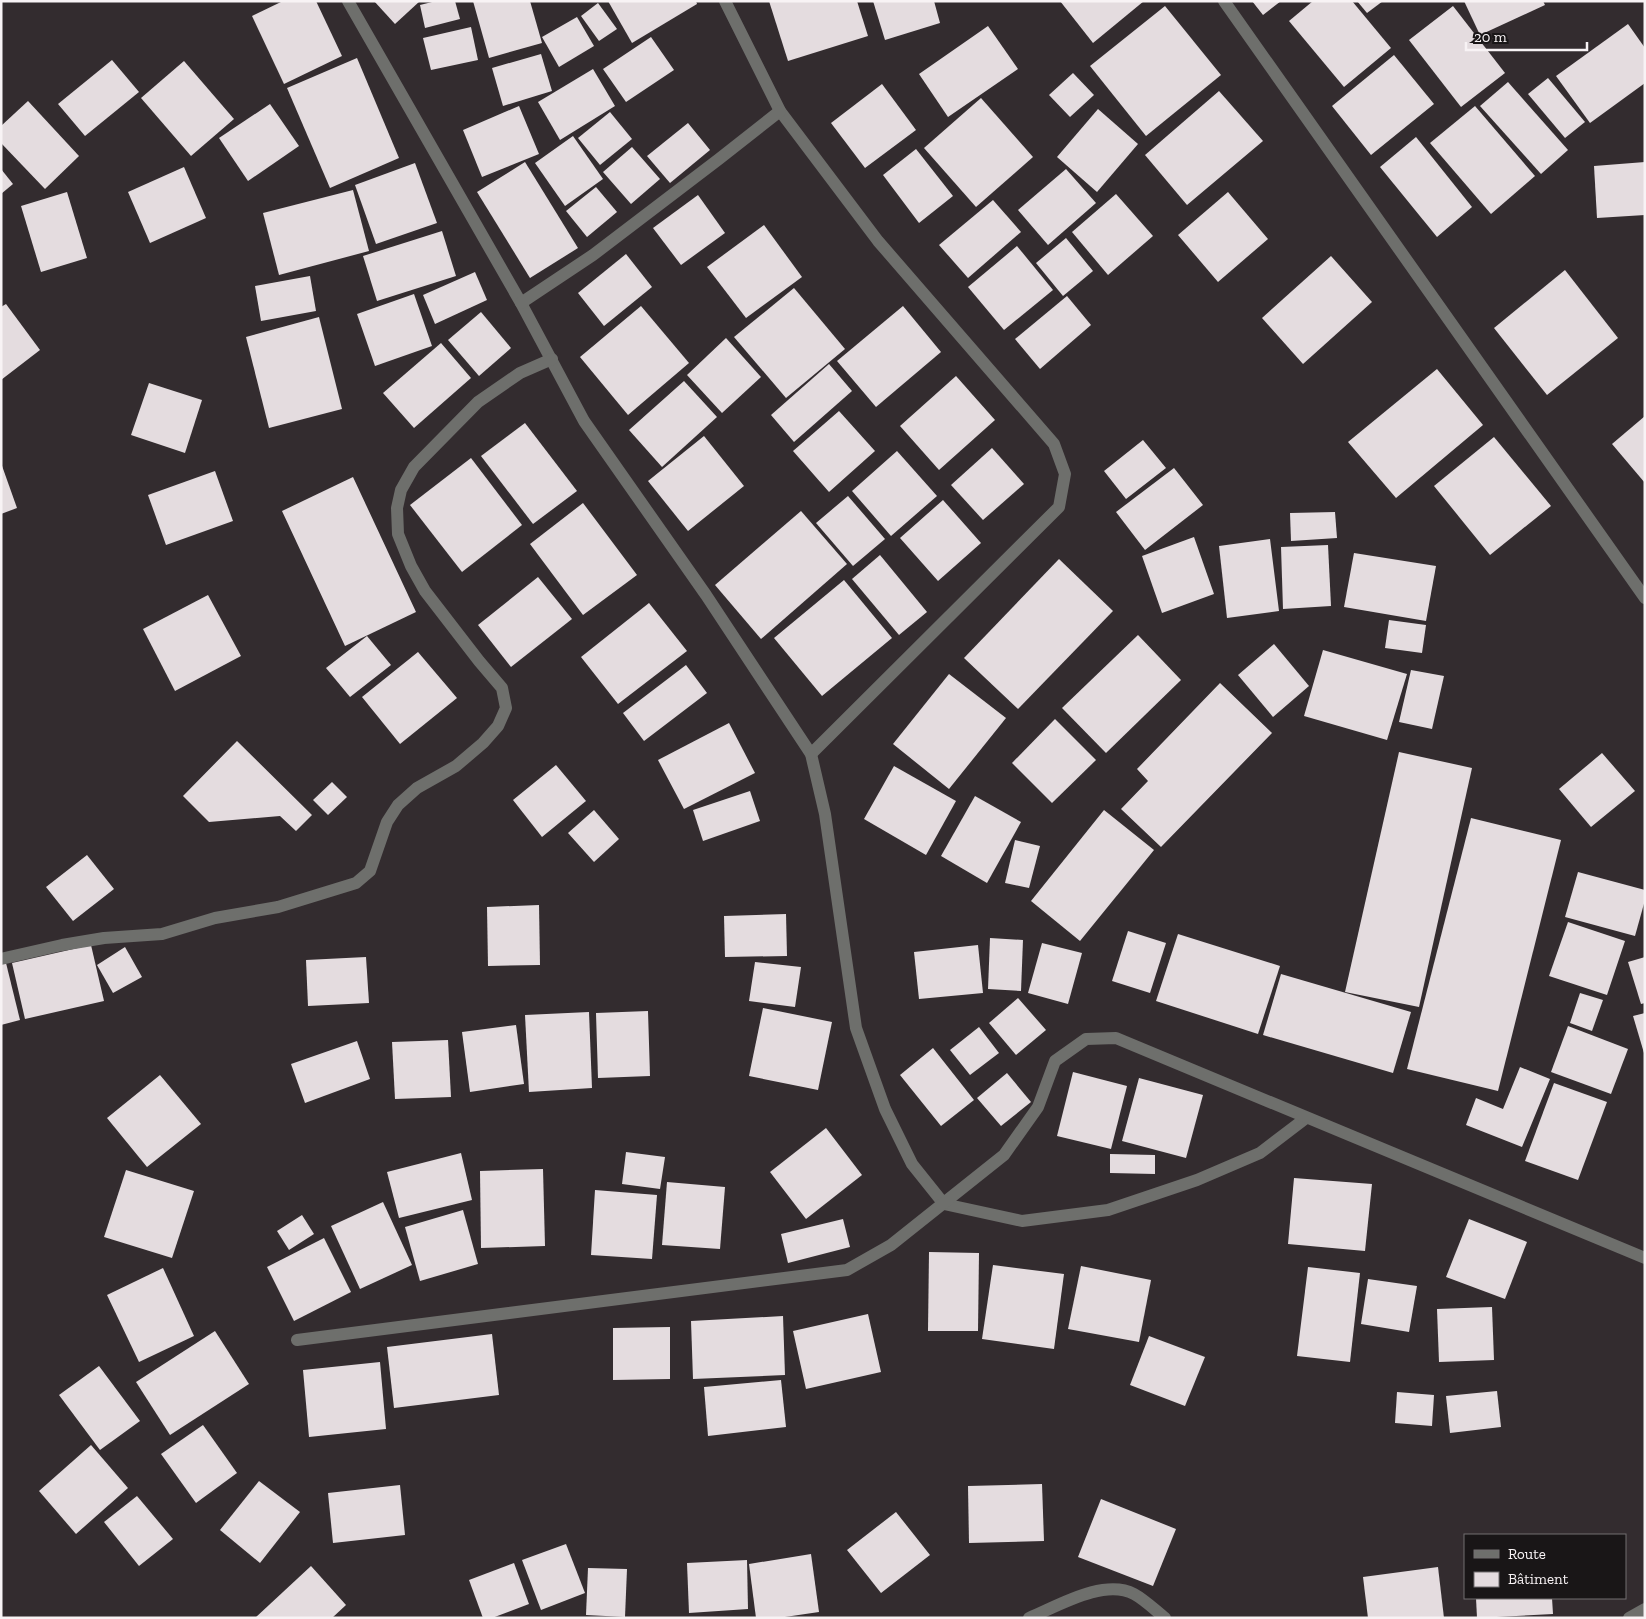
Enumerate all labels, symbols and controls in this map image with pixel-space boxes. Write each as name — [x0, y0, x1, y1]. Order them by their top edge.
scale bar — [1466, 20, 1587, 52]
text: 20 m — [1474, 28, 1507, 46]
legend — [1464, 1534, 1626, 1599]
text: Route — [1508, 1545, 1546, 1563]
text: Bâtiment — [1508, 1570, 1569, 1588]

